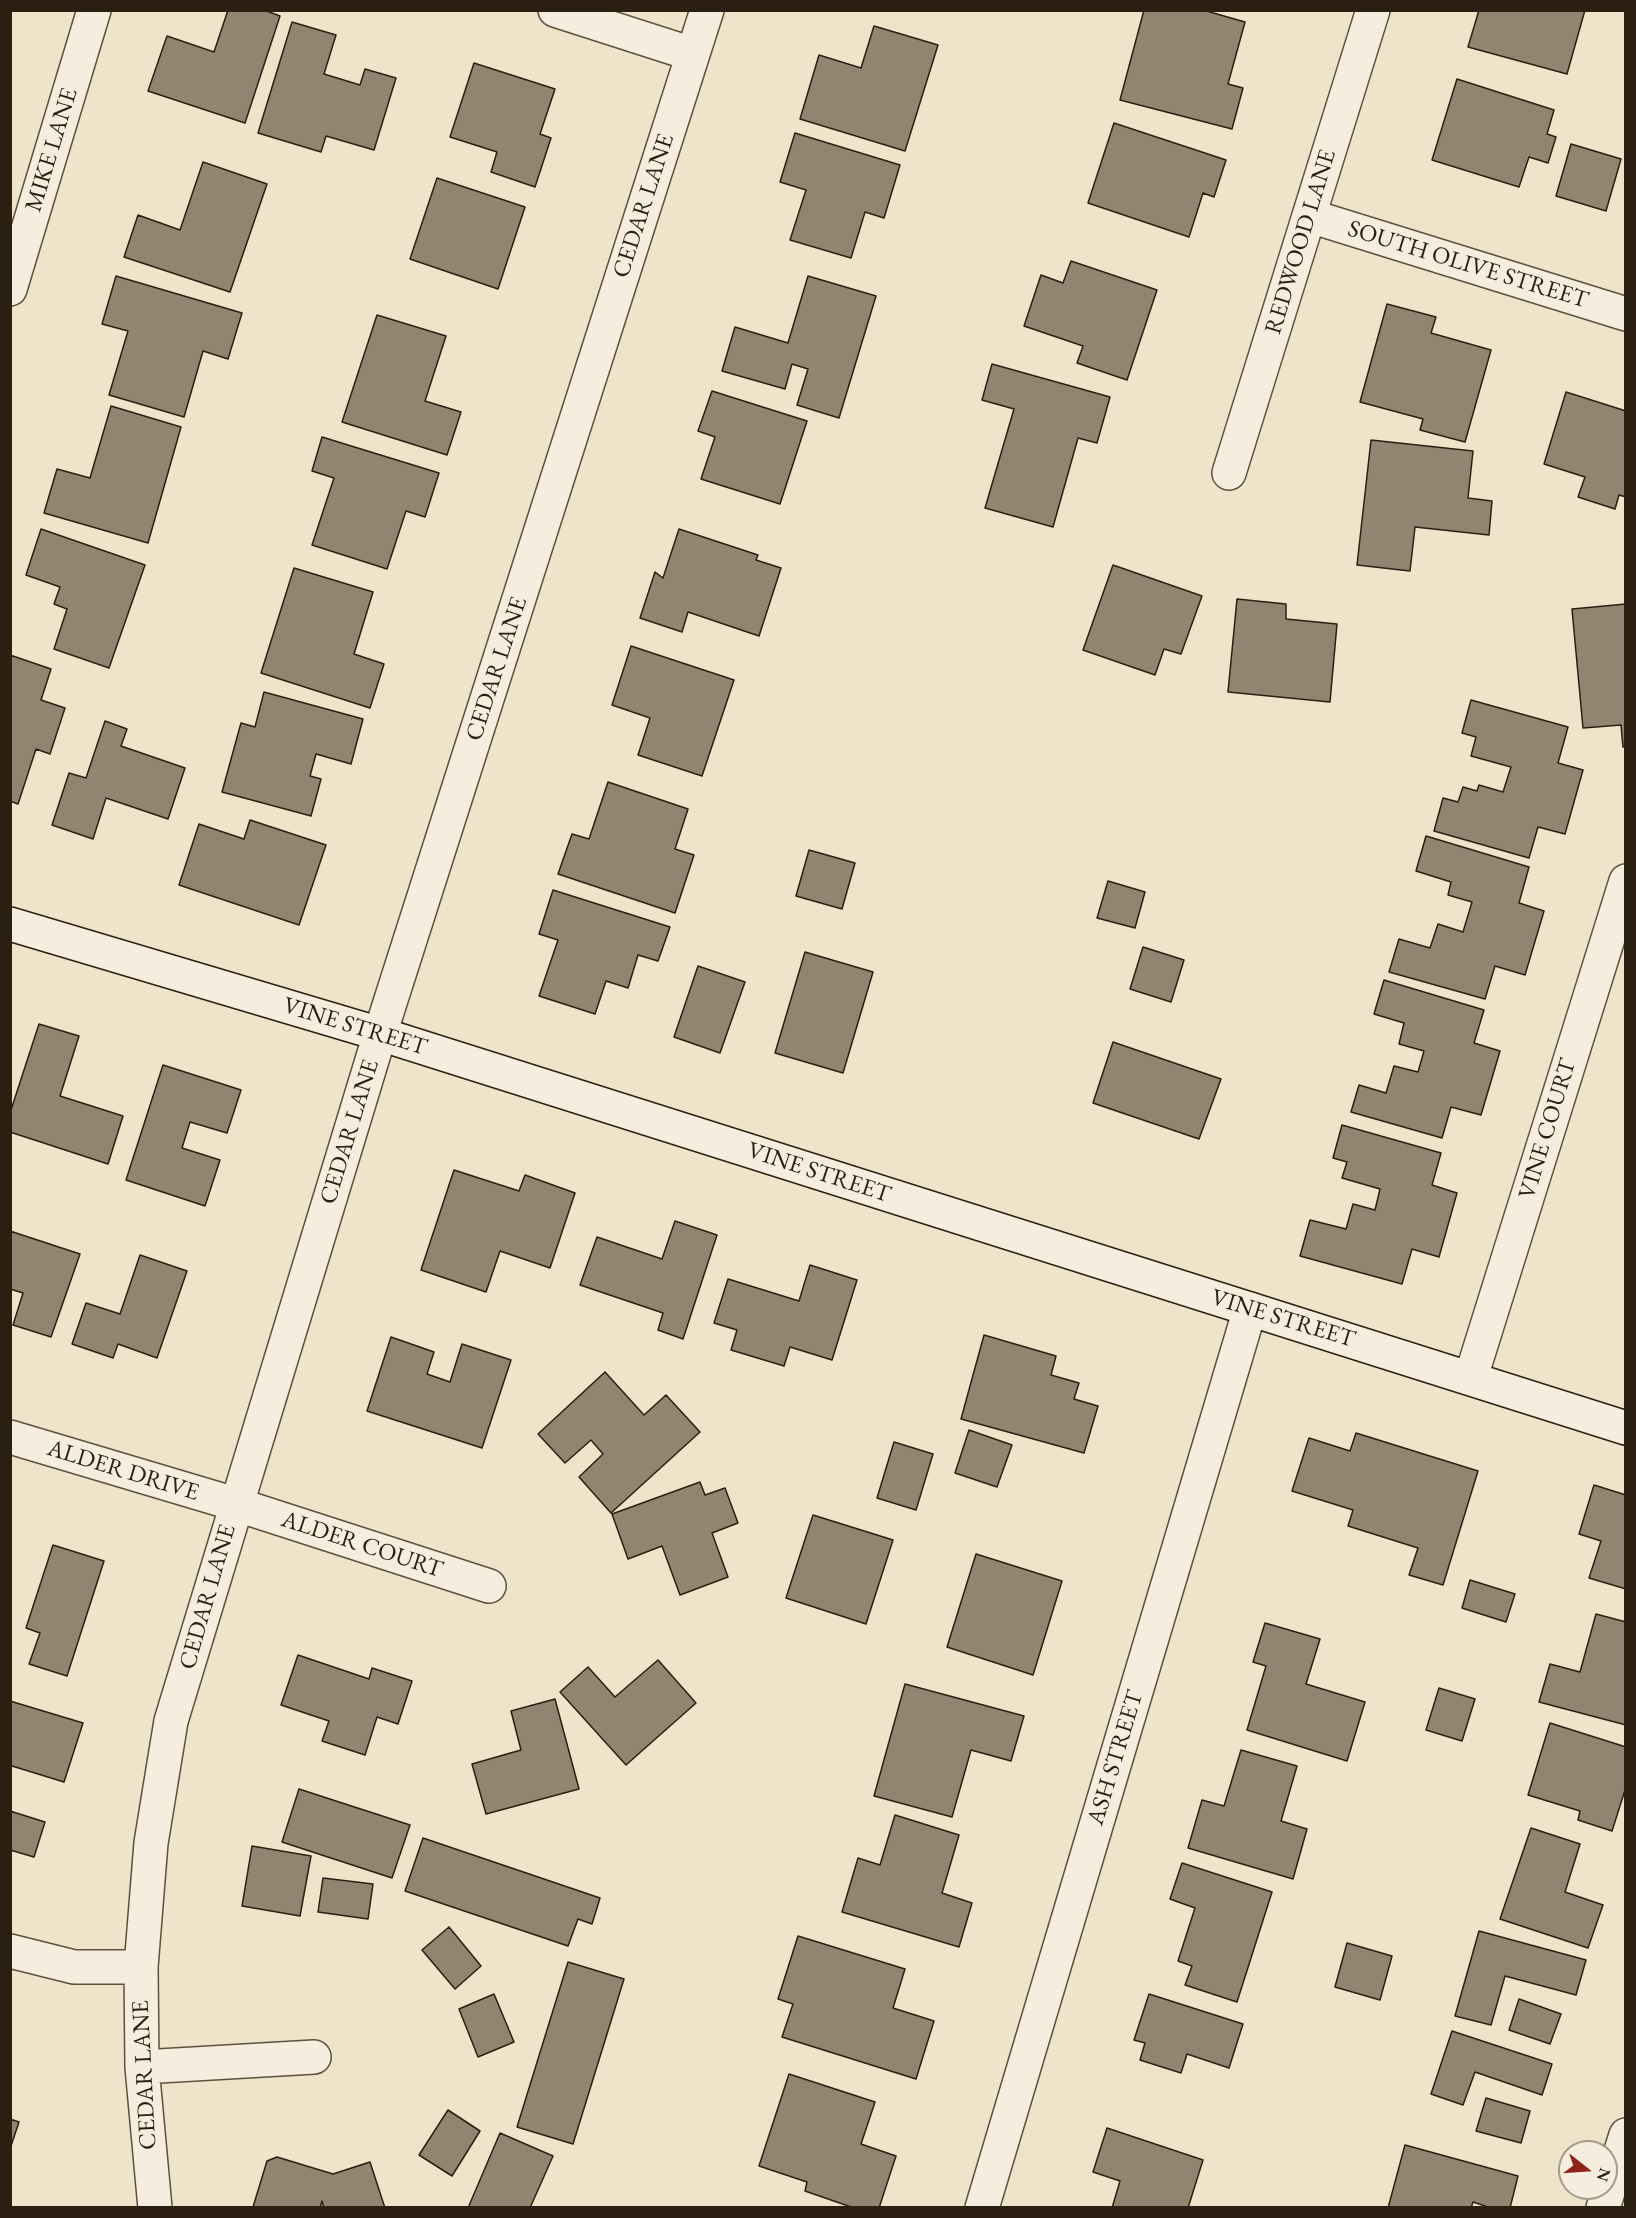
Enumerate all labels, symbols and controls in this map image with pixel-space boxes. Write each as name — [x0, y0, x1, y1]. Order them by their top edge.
street label: MIKE LANE — [20, 85, 84, 215]
street label: CEDAR LANE — [607, 130, 681, 282]
street label: REDWOOD LANE — [1259, 146, 1343, 338]
street label: SOUTH OLIVE STREET — [1344, 215, 1592, 315]
street label: CEDAR LANE — [460, 593, 534, 745]
street label: VINE STREET — [279, 991, 431, 1063]
street label: VINE COURT — [1513, 1055, 1583, 1203]
street label: CEDAR LANE — [314, 1056, 386, 1208]
street label: VINE STREET — [744, 1136, 894, 1210]
street label: VINE STREET — [1207, 1283, 1359, 1355]
street label: ALDER DRIVE — [44, 1434, 202, 1508]
street label: ALDER COURT — [278, 1505, 446, 1585]
street label: CEDAR LANE — [174, 1521, 242, 1673]
street label: ASH STREET — [1082, 1687, 1150, 1829]
street label: CEDAR LANE — [127, 2000, 163, 2150]
north arrow — [1558, 2140, 1618, 2200]
text: N — [1592, 2166, 1616, 2184]

